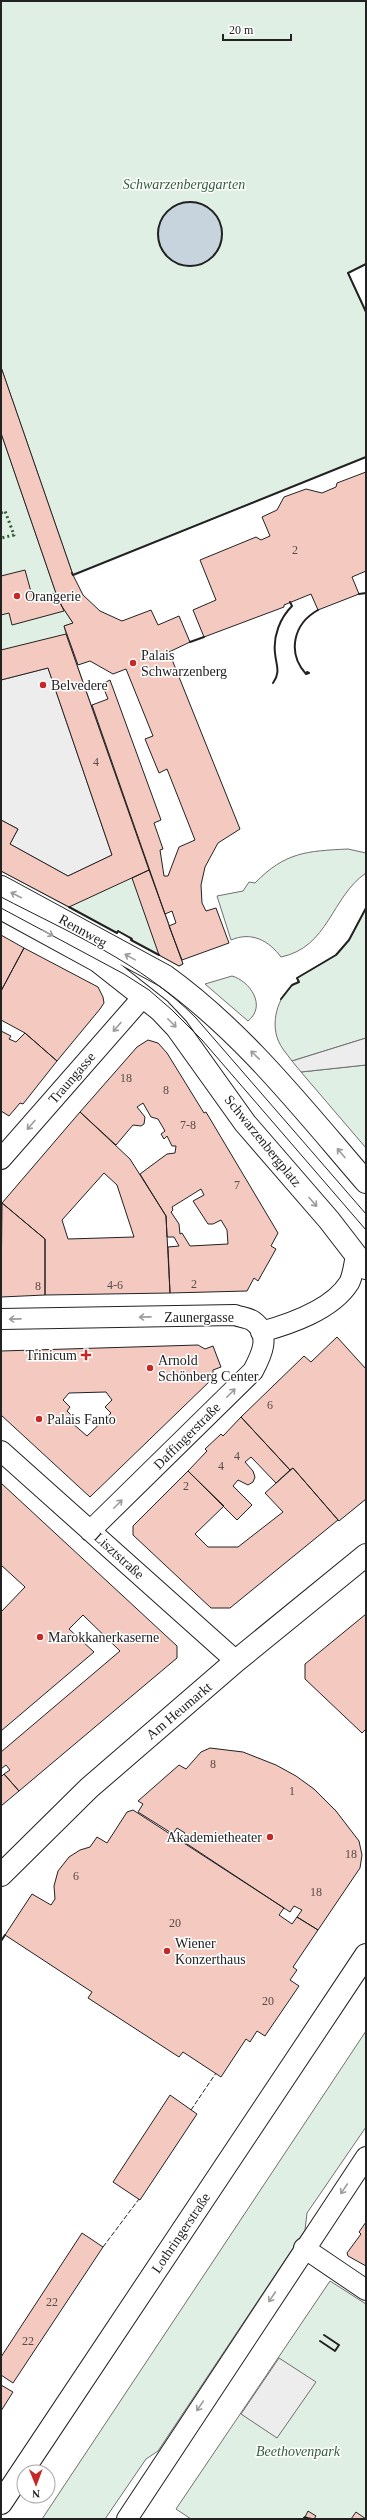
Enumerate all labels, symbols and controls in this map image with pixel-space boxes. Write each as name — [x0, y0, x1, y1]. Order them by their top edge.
scale bar — [223, 16, 291, 42]
text: 20 m — [229, 23, 254, 37]
park label: Schwarzenberggarten — [123, 177, 245, 192]
house number: 2 — [292, 543, 298, 557]
place label: Orangerie — [25, 589, 81, 604]
marker: Orangerie — [12, 591, 22, 601]
place label: Palais Schwarzenberg — [141, 648, 227, 679]
marker: Palais Schwarzenberg — [128, 658, 138, 668]
place label: Belvedere — [51, 678, 108, 693]
marker: Belvedere — [38, 680, 48, 690]
house number: 4 — [93, 755, 99, 769]
one-way arrow — [10, 891, 22, 898]
street label: Rennweg — [56, 912, 110, 950]
one-way arrow — [42, 930, 54, 937]
one-way arrow — [124, 953, 136, 960]
one-way arrow — [167, 1018, 177, 1028]
one-way arrow — [112, 1022, 121, 1032]
street label: Traungasse — [46, 1049, 98, 1107]
one-way arrow — [250, 1050, 260, 1060]
house number: 18 — [120, 1071, 132, 1085]
house number: 8 — [163, 1083, 169, 1097]
street label: Schwarzenbergplatz — [222, 1092, 304, 1190]
house number: 7-8 — [180, 1118, 196, 1132]
one-way arrow — [26, 1120, 36, 1130]
one-way arrow — [336, 1147, 345, 1158]
house number: 7 — [234, 1178, 240, 1192]
one-way arrow — [308, 1197, 317, 1207]
house number: 2 — [191, 1277, 197, 1291]
house number: 4-6 — [107, 1278, 123, 1292]
house number: 8 — [35, 1279, 41, 1293]
street label: Zaunergasse — [164, 1310, 234, 1325]
one-way arrow — [139, 1313, 152, 1321]
one-way arrow — [9, 1315, 22, 1323]
place label: Trinicum — [25, 1348, 77, 1363]
marker: Trinicum — [80, 1349, 92, 1361]
place label: Arnold Schönberg Center — [158, 1353, 259, 1384]
marker: Arnold Schönberg Center — [145, 1363, 155, 1373]
one-way arrow — [226, 1388, 236, 1397]
house number: 6 — [267, 1398, 273, 1412]
street label: Daffingerstraße — [151, 1400, 223, 1472]
place label: Palais Fanto — [47, 1412, 116, 1427]
marker: Palais Fanto — [34, 1414, 44, 1424]
house number: 4 — [234, 1449, 240, 1463]
house number: 4 — [218, 1459, 224, 1473]
house number: 2 — [183, 1479, 189, 1493]
one-way arrow — [113, 1499, 123, 1508]
street label: Lisztstraße — [91, 1530, 147, 1582]
place label: Marokkanerkaserne — [48, 1630, 159, 1645]
marker: Marokkanerkaserne — [35, 1632, 45, 1642]
street label: Am Heumarkt — [143, 1679, 215, 1743]
house number: 8 — [210, 1757, 216, 1771]
house number: 1 — [289, 1784, 295, 1798]
place label: Akademietheater — [166, 1830, 262, 1845]
marker: Akademietheater — [265, 1832, 275, 1842]
house number: 18 — [345, 1847, 357, 1861]
house number: 6 — [73, 1869, 79, 1883]
house number: 18 — [310, 1885, 322, 1899]
house number: 20 — [169, 1916, 181, 1930]
place label: Wiener Konzerthaus — [175, 1936, 246, 1967]
marker: Wiener Konzerthaus — [162, 1946, 172, 1956]
house number: 20 — [262, 1994, 274, 2008]
one-way arrow — [340, 2184, 348, 2195]
street label: Lothringerstraße — [149, 2190, 213, 2276]
one-way arrow — [268, 2292, 276, 2303]
house number: 22 — [46, 2295, 58, 2309]
house number: 22 — [22, 2334, 34, 2348]
one-way arrow — [196, 2400, 204, 2411]
park label: Beethovenpark — [256, 2444, 341, 2459]
north arrow — [16, 2464, 56, 2504]
text: N — [32, 2488, 40, 2500]

